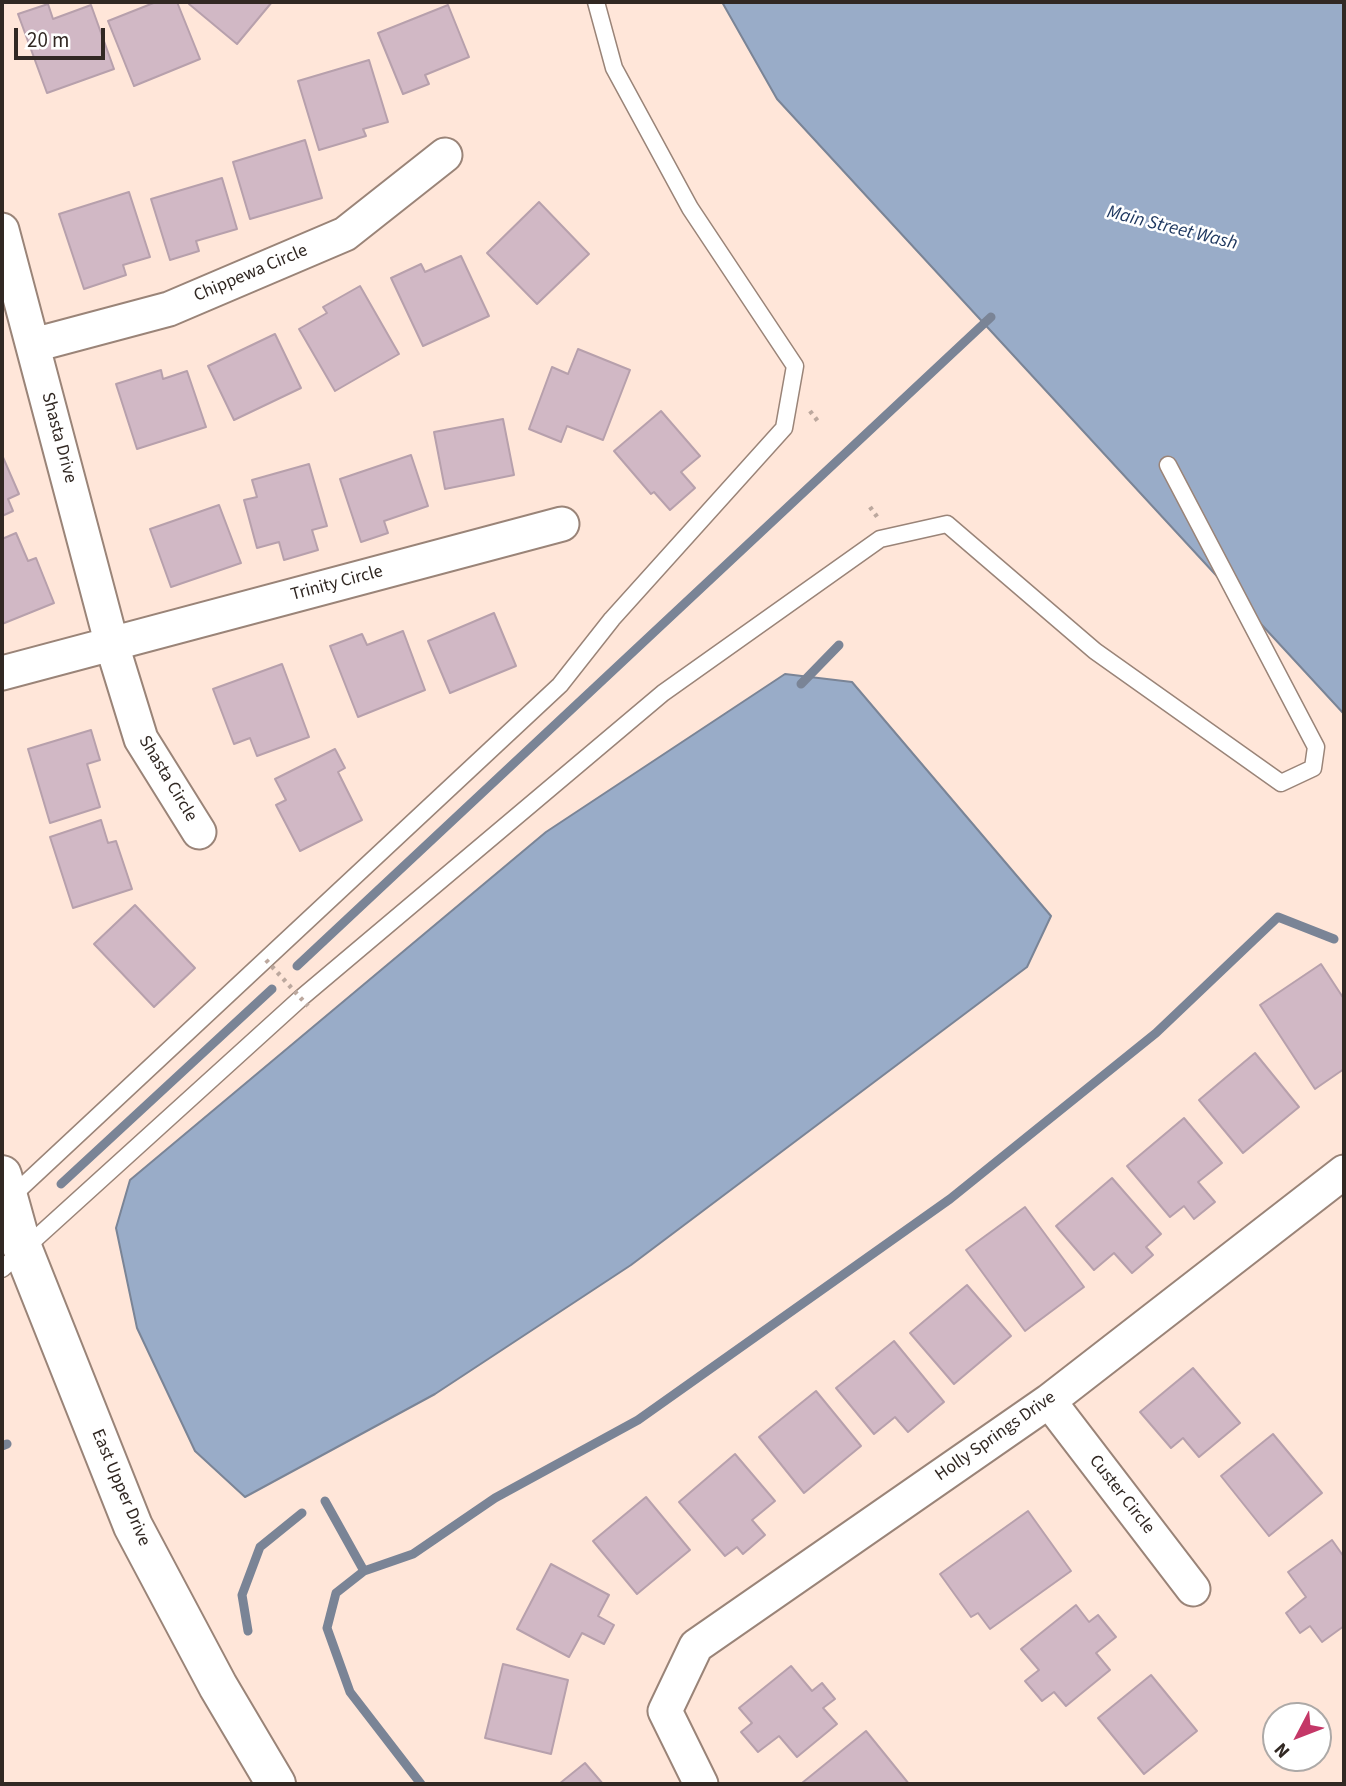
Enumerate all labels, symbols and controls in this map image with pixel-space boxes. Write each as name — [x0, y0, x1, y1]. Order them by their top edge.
scale bar — [18, 14, 108, 58]
text: 20 m — [27, 25, 69, 55]
water label: Main Street Wash — [1104, 202, 1240, 256]
street label: Chippewa Circle — [191, 240, 311, 308]
street label: Shasta Drive — [36, 390, 80, 486]
street label: Trinity Circle — [289, 561, 385, 607]
street label: Shasta Circle — [133, 732, 201, 826]
street label: Holly Springs Drive — [932, 1387, 1060, 1487]
street label: East Upper Drive — [86, 1426, 154, 1550]
street label: Custer Circle — [1083, 1451, 1159, 1539]
north arrow — [1262, 1702, 1332, 1772]
text: N — [1268, 1736, 1297, 1764]

